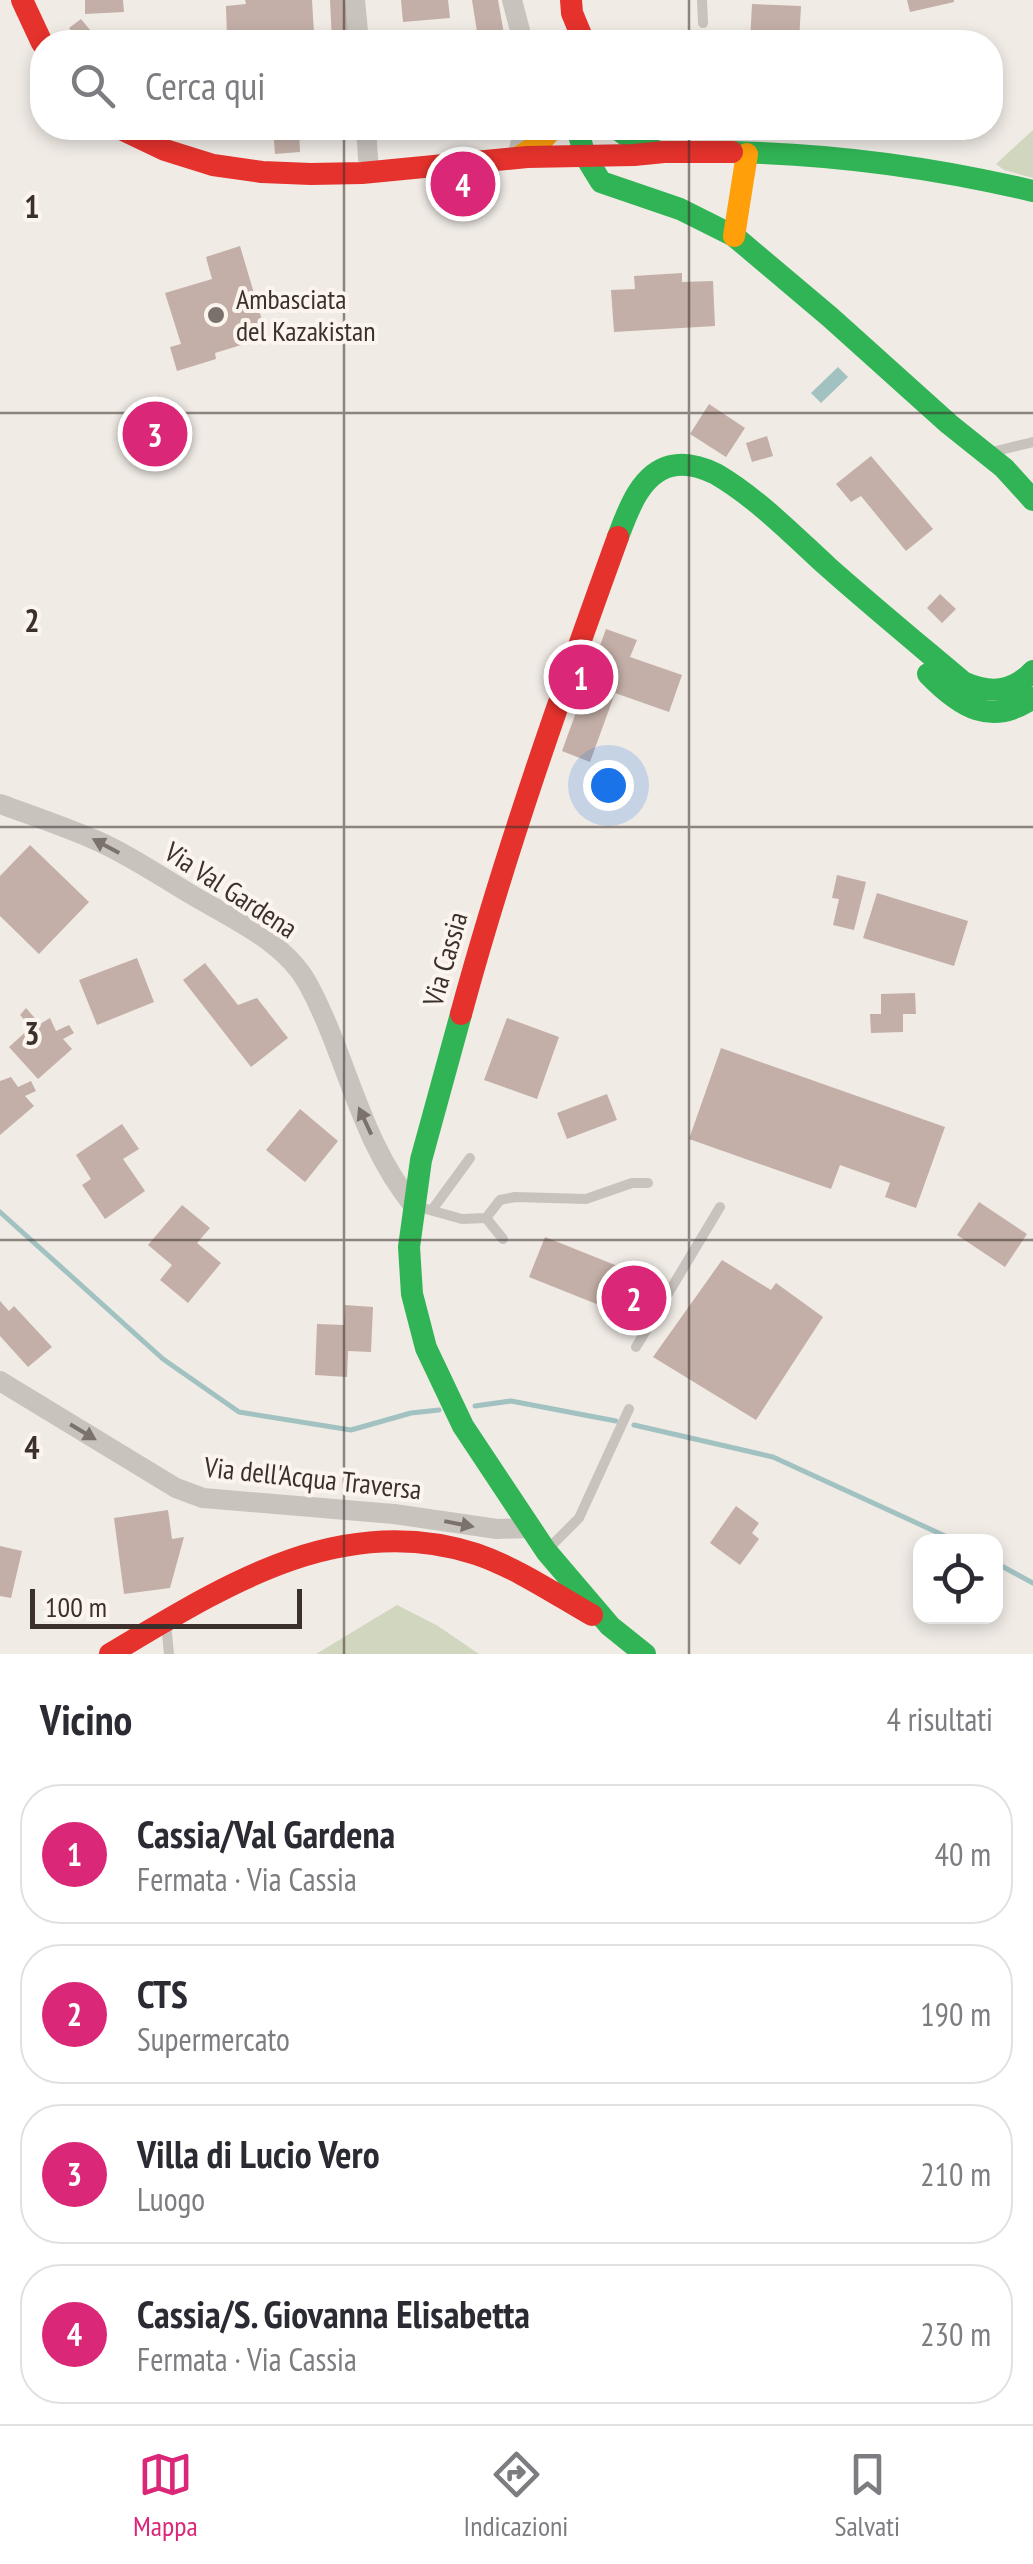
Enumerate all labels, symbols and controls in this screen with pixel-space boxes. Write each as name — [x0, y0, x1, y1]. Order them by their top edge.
search box — [30, 30, 1003, 140]
icon: search — [65, 58, 120, 113]
text: Cerca qui — [145, 61, 265, 110]
pin: 4 — [430, 146, 496, 222]
text: 1 — [24, 185, 40, 227]
place label: Ambasciata del Kazakistan — [236, 280, 375, 349]
marker: Ambasciata del Kazakistan — [205, 304, 227, 326]
pin: 3 — [122, 396, 188, 472]
text: 2 — [24, 599, 40, 641]
pin: 1 — [548, 640, 614, 714]
your location — [583, 760, 634, 811]
street label: Via Val Gardena — [157, 832, 305, 946]
one-way arrow — [92, 838, 121, 855]
street label: Via Cassia — [413, 908, 476, 1011]
text: 3 — [24, 1012, 40, 1054]
one-way arrow — [357, 1106, 374, 1135]
pin: 2 — [602, 1260, 666, 1336]
one-way arrow — [69, 1423, 97, 1440]
text: 4 — [24, 1426, 40, 1468]
street label: Via dell'Acqua Traversa — [202, 1448, 423, 1507]
one-way arrow — [444, 1516, 475, 1532]
map controls — [913, 1534, 1003, 1624]
button: locate — [913, 1534, 1003, 1624]
scale bar — [30, 1584, 302, 1628]
text: 100 m — [45, 1588, 107, 1625]
text: Vicino — [40, 1692, 132, 1747]
text: 4 risultati — [887, 1698, 993, 1740]
text: Cassia/Val Gardena — [137, 1809, 395, 1858]
text: 1 — [67, 1833, 82, 1875]
text: 40 m — [935, 1833, 991, 1875]
text: Fermata · Via Cassia — [137, 1858, 357, 1900]
text: CTS — [137, 1969, 188, 2018]
text: 2 — [67, 1993, 82, 2035]
text: 190 m — [920, 1993, 991, 2035]
text: Supermercato — [137, 2018, 290, 2060]
text: Villa di Lucio Vero — [137, 2129, 380, 2178]
text: 3 — [67, 2153, 82, 2195]
text: 210 m — [920, 2153, 991, 2195]
text: Luogo — [137, 2178, 205, 2220]
text: Cassia/S. Giovanna Elisabetta — [137, 2289, 530, 2338]
text: 4 — [67, 2313, 82, 2355]
text: 230 m — [920, 2313, 991, 2355]
text: Fermata · Via Cassia — [137, 2338, 357, 2380]
tab: Mappa — [133, 2447, 198, 2544]
tab: Indicazioni — [464, 2447, 568, 2544]
tab: Salvati — [834, 2447, 900, 2544]

